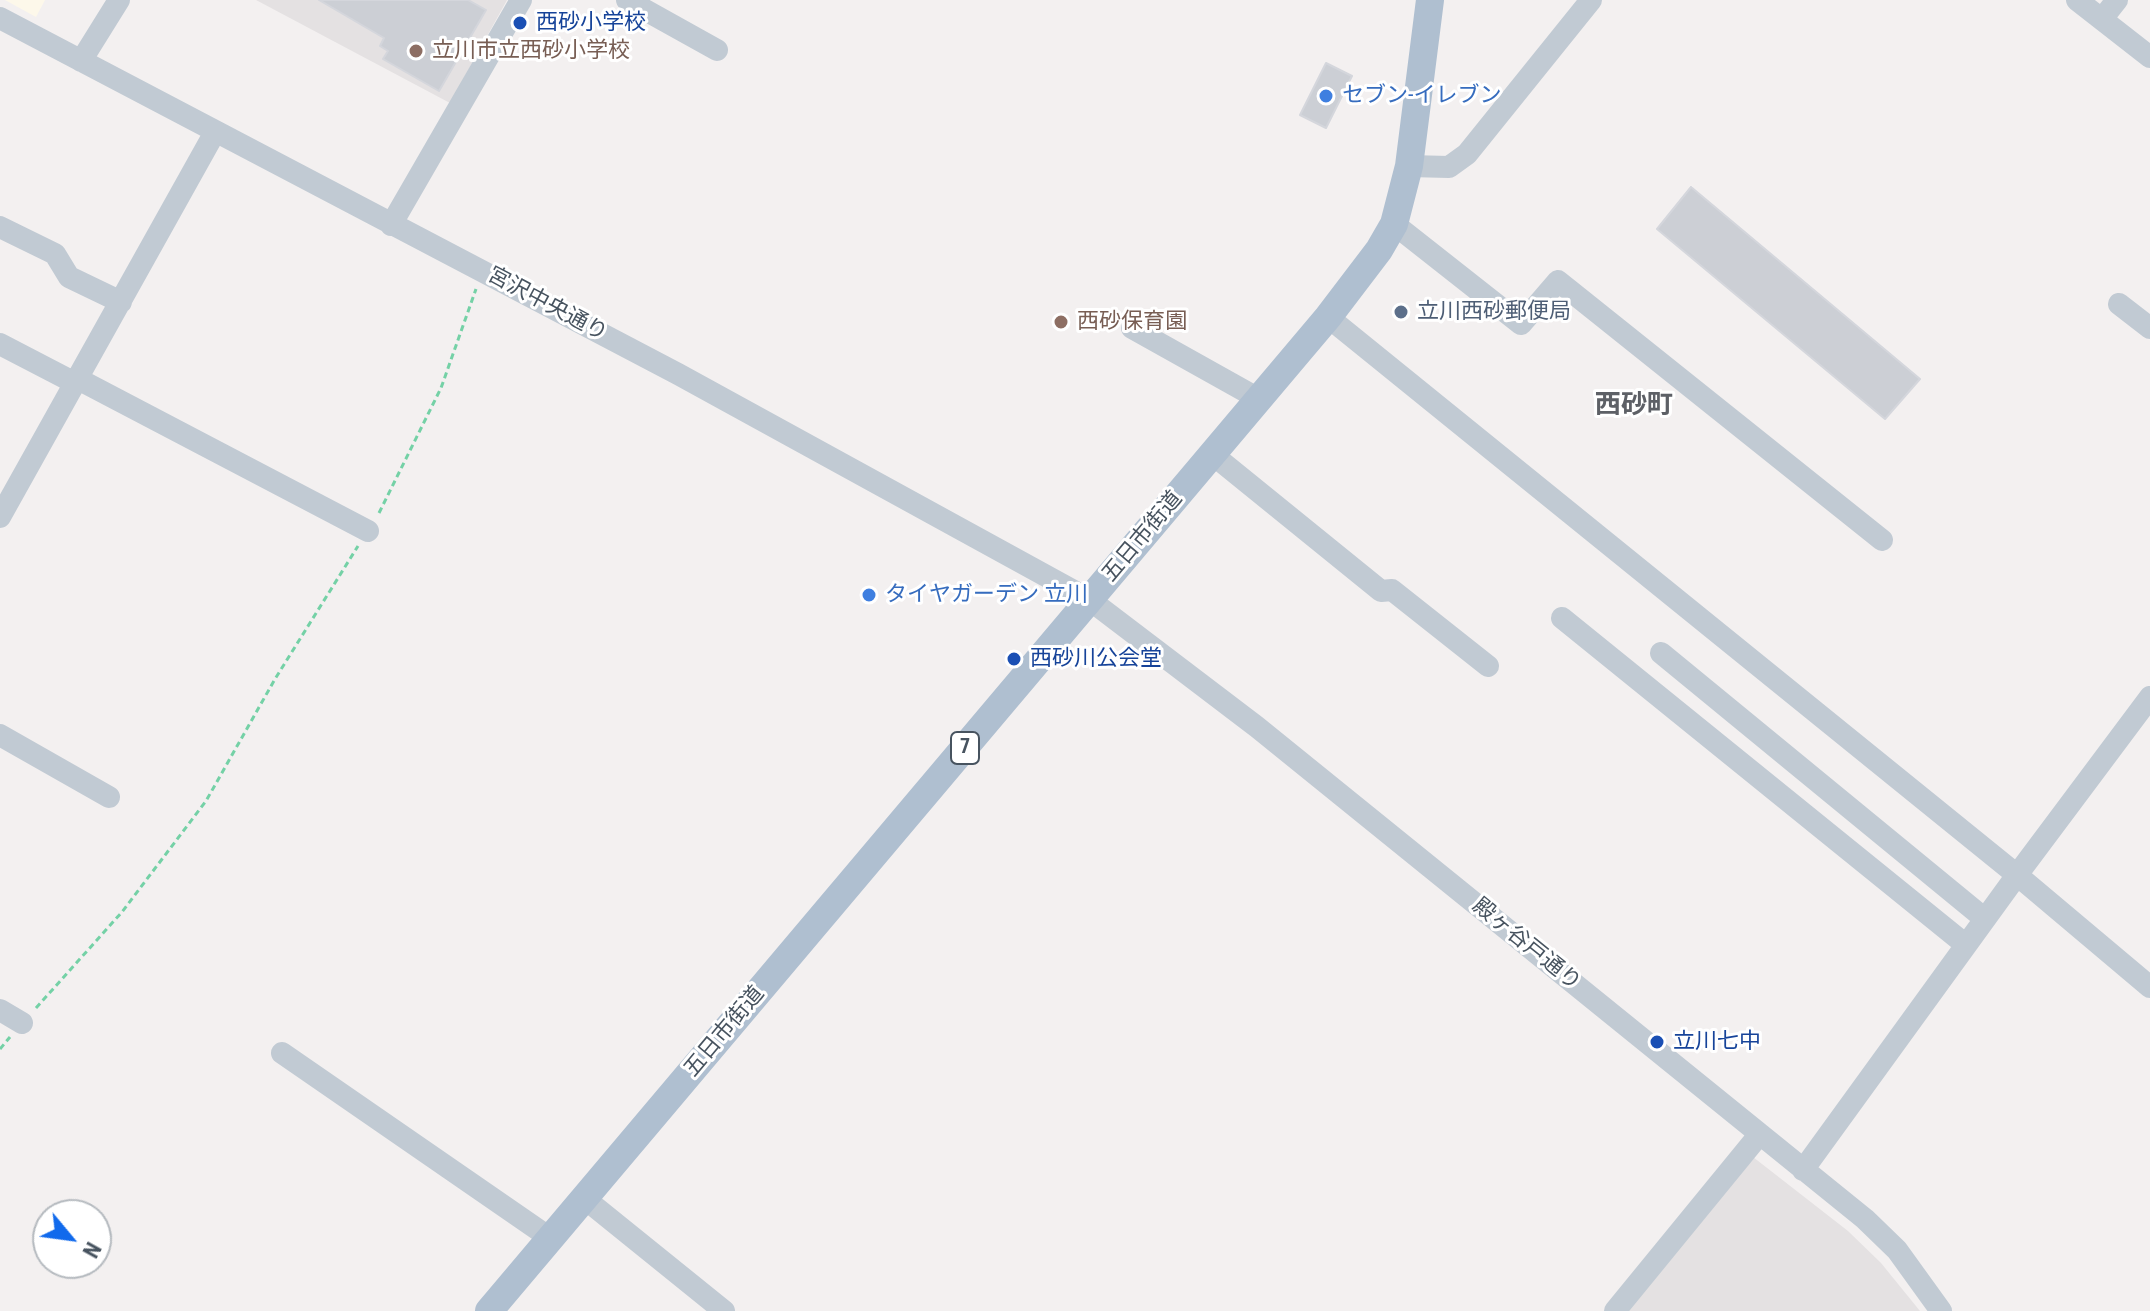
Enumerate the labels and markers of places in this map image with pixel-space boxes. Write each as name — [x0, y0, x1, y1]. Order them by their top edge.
place label: 西砂小学校 — [536, 10, 646, 36]
marker: 西砂小学校 — [511, 14, 529, 32]
place label: 立川市立西砂小学校 — [432, 38, 630, 64]
marker: 立川市立西砂小学校 — [407, 42, 425, 60]
place label: セブン-イレブン — [1342, 83, 1501, 109]
marker: セブン-イレブン — [1317, 87, 1335, 105]
place label: 立川西砂郵便局 — [1417, 299, 1571, 325]
marker: 立川西砂郵便局 — [1392, 303, 1410, 321]
place label: 西砂保育園 — [1077, 309, 1187, 335]
marker: 西砂保育園 — [1052, 313, 1070, 331]
place label: タイヤガーデン 立川 — [885, 582, 1088, 608]
marker: タイヤガーデン 立川 — [860, 586, 878, 604]
place label: 西砂川公会堂 — [1030, 646, 1162, 672]
marker: 西砂川公会堂 — [1005, 650, 1023, 668]
place label: 立川七中 — [1673, 1029, 1761, 1055]
marker: 立川七中 — [1648, 1033, 1666, 1051]

